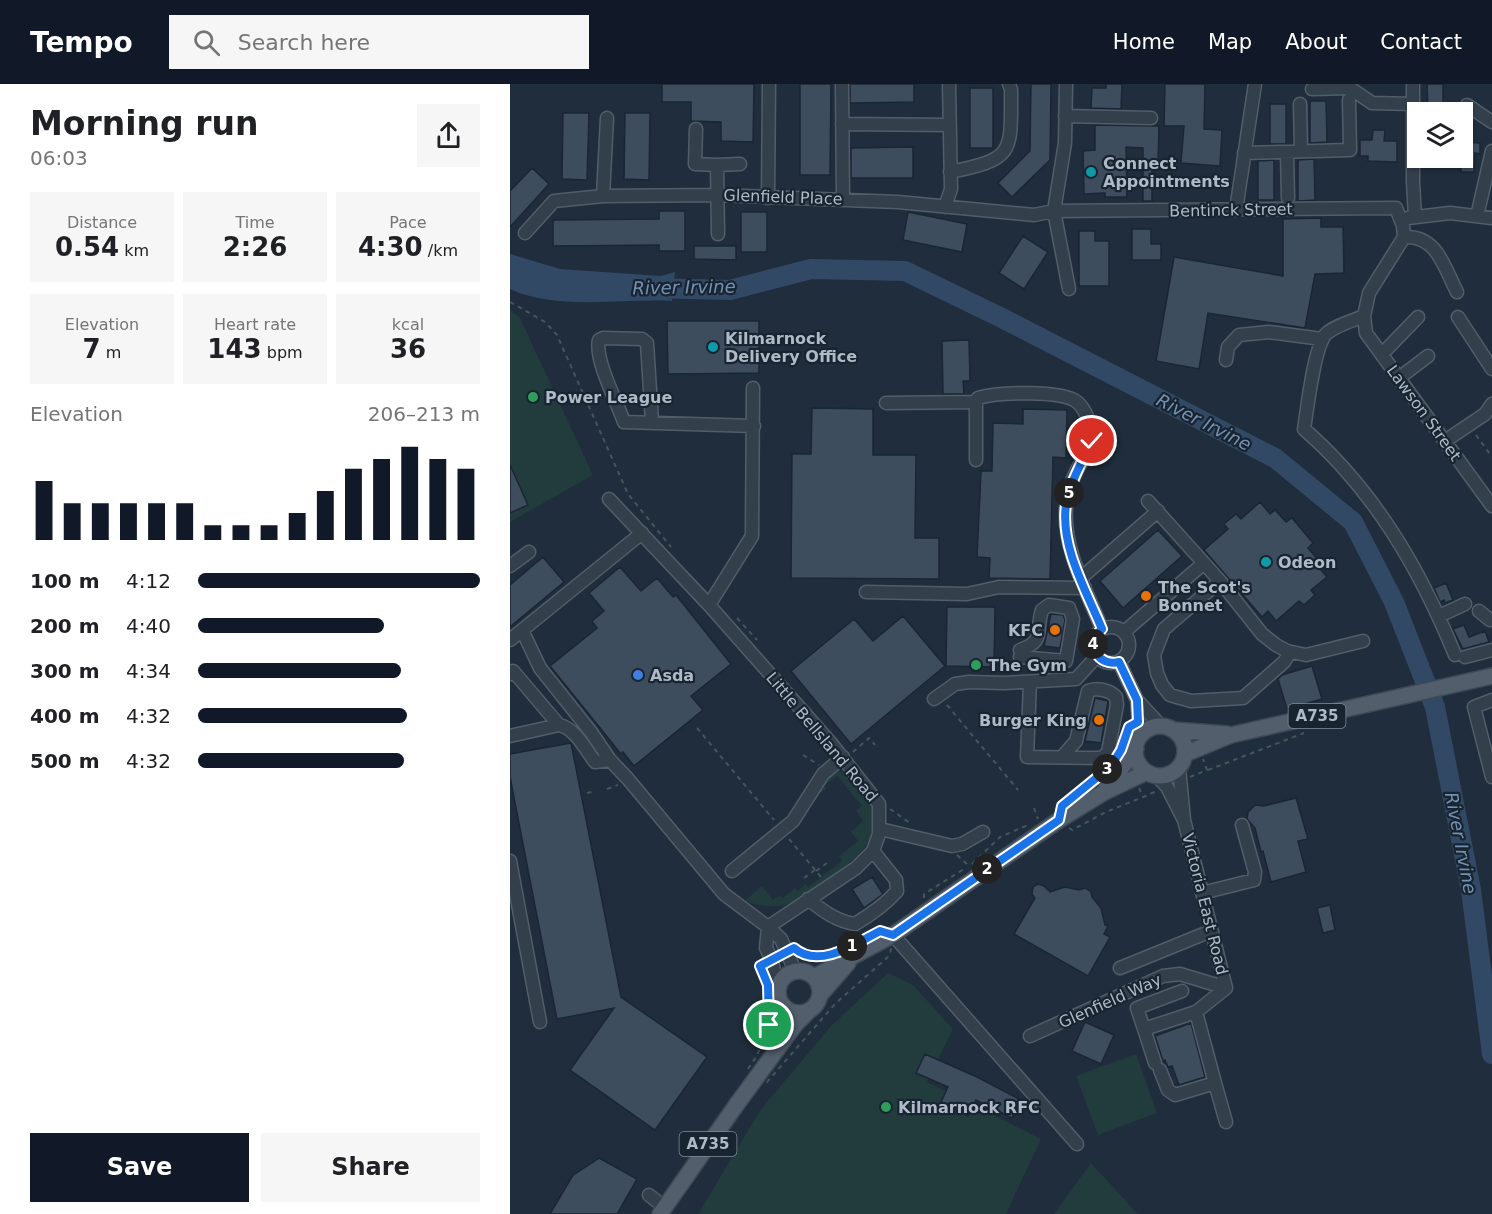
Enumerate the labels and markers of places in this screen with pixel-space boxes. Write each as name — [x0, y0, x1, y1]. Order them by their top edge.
place label: Connect Appointments — [1103, 154, 1230, 191]
marker: Connect Appointments — [1084, 165, 1098, 179]
place label: Kilmarnock Delivery Office — [725, 329, 857, 366]
marker: Kilmarnock Delivery Office — [706, 340, 720, 354]
place label: Power League — [545, 388, 673, 407]
marker: Power League — [526, 390, 540, 404]
pin — [1066, 415, 1117, 466]
pin: 5 — [1054, 478, 1084, 508]
place label: Odeon — [1278, 553, 1336, 572]
marker: Odeon — [1259, 555, 1273, 569]
place label: The Scot's Bonnet — [1158, 578, 1251, 615]
marker: The Scot's Bonnet — [1139, 589, 1153, 603]
place label: KFC — [1008, 621, 1043, 640]
marker: KFC — [1048, 623, 1062, 637]
pin: 4 — [1078, 629, 1108, 659]
place label: The Gym — [988, 656, 1067, 675]
marker: The Gym — [969, 658, 983, 672]
place label: Asda — [650, 666, 694, 685]
marker: Asda — [631, 668, 645, 682]
place label: Burger King — [979, 711, 1087, 730]
marker: Burger King — [1092, 713, 1106, 727]
pin: 3 — [1092, 754, 1122, 784]
pin: 2 — [972, 854, 1002, 884]
pin: 1 — [837, 931, 867, 961]
pin — [743, 999, 794, 1050]
place label: Kilmarnock RFC — [898, 1098, 1040, 1117]
marker: Kilmarnock RFC — [879, 1100, 893, 1114]

